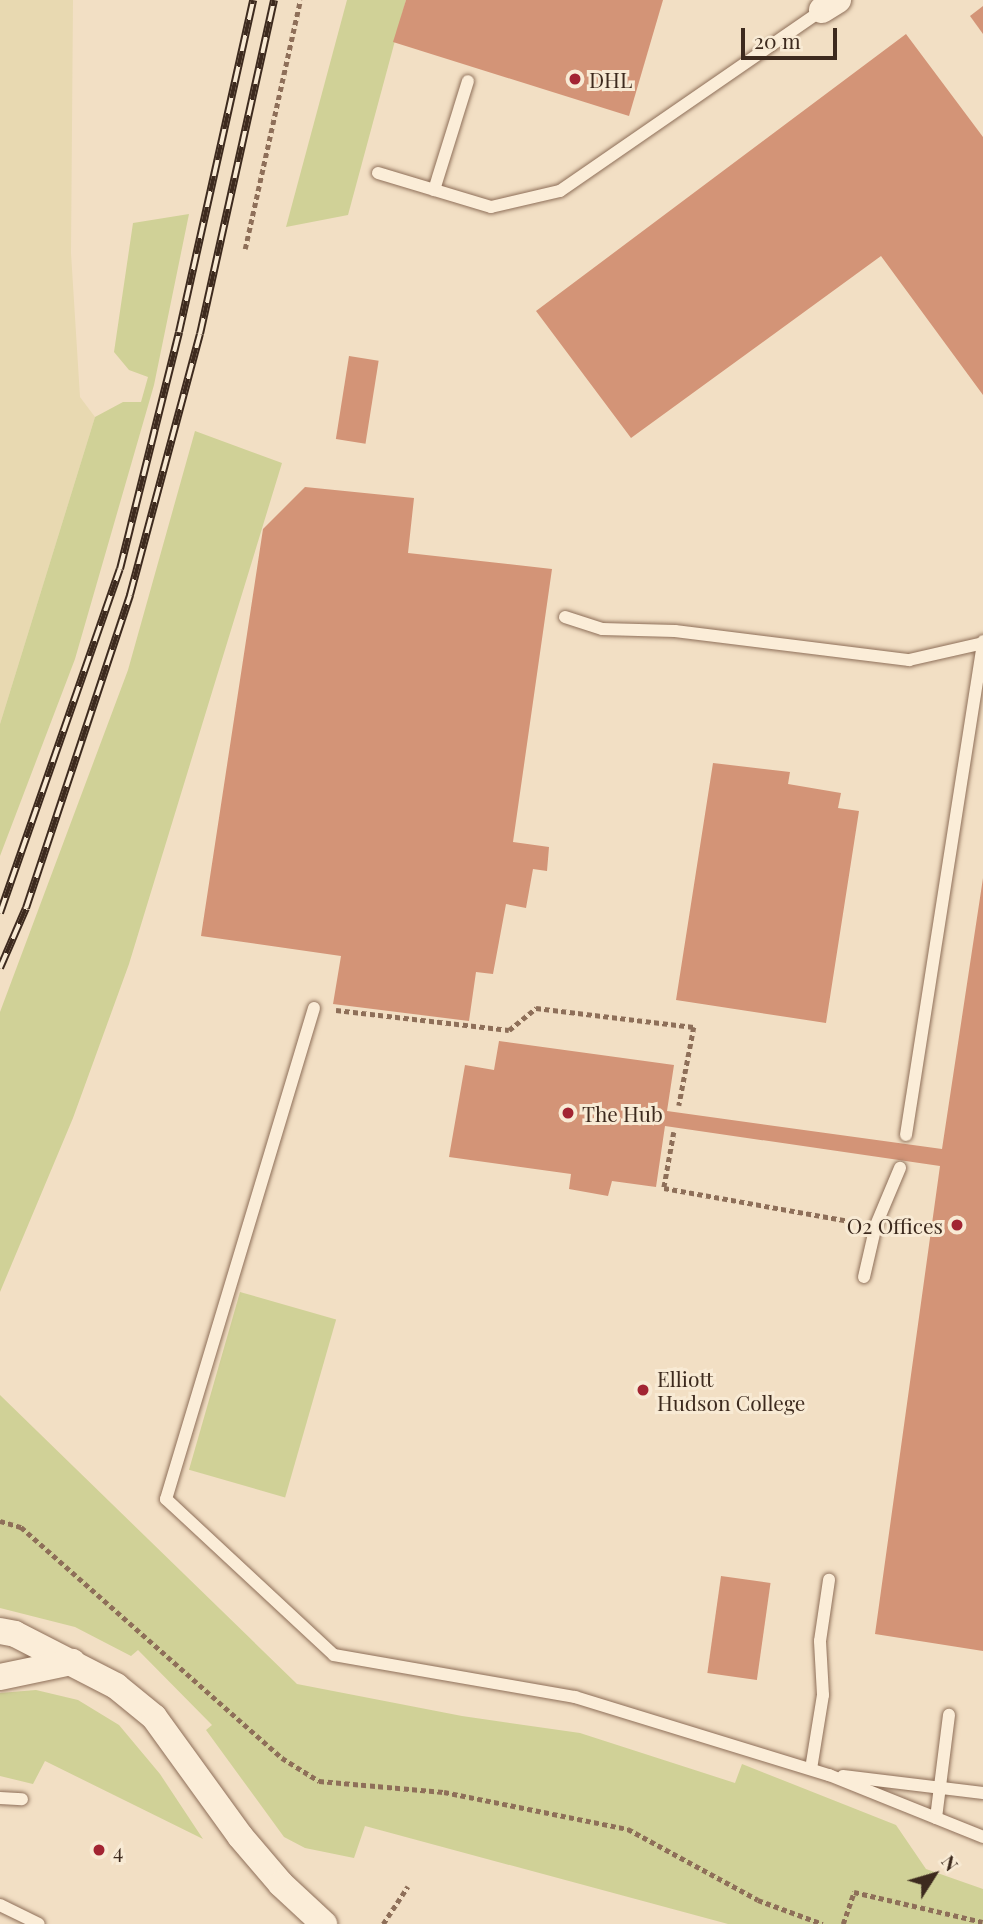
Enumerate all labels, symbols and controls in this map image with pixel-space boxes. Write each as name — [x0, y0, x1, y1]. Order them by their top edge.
scale bar — [745, 14, 841, 58]
text: 20 m — [754, 26, 801, 54]
place label: DHL — [589, 66, 632, 92]
marker: DHL — [567, 71, 583, 87]
place label: The Hub — [582, 1100, 663, 1126]
marker: The Hub — [560, 1105, 576, 1121]
place label: O2 Offices — [847, 1212, 943, 1238]
marker: O2 Offices — [949, 1217, 965, 1233]
place label: Elliott Hudson College — [657, 1365, 805, 1415]
marker: Elliott Hudson College — [635, 1382, 651, 1398]
place label: 4 — [113, 1837, 123, 1863]
north arrow — [899, 1840, 969, 1910]
marker: 4 — [91, 1842, 107, 1858]
text: N — [936, 1849, 965, 1876]

